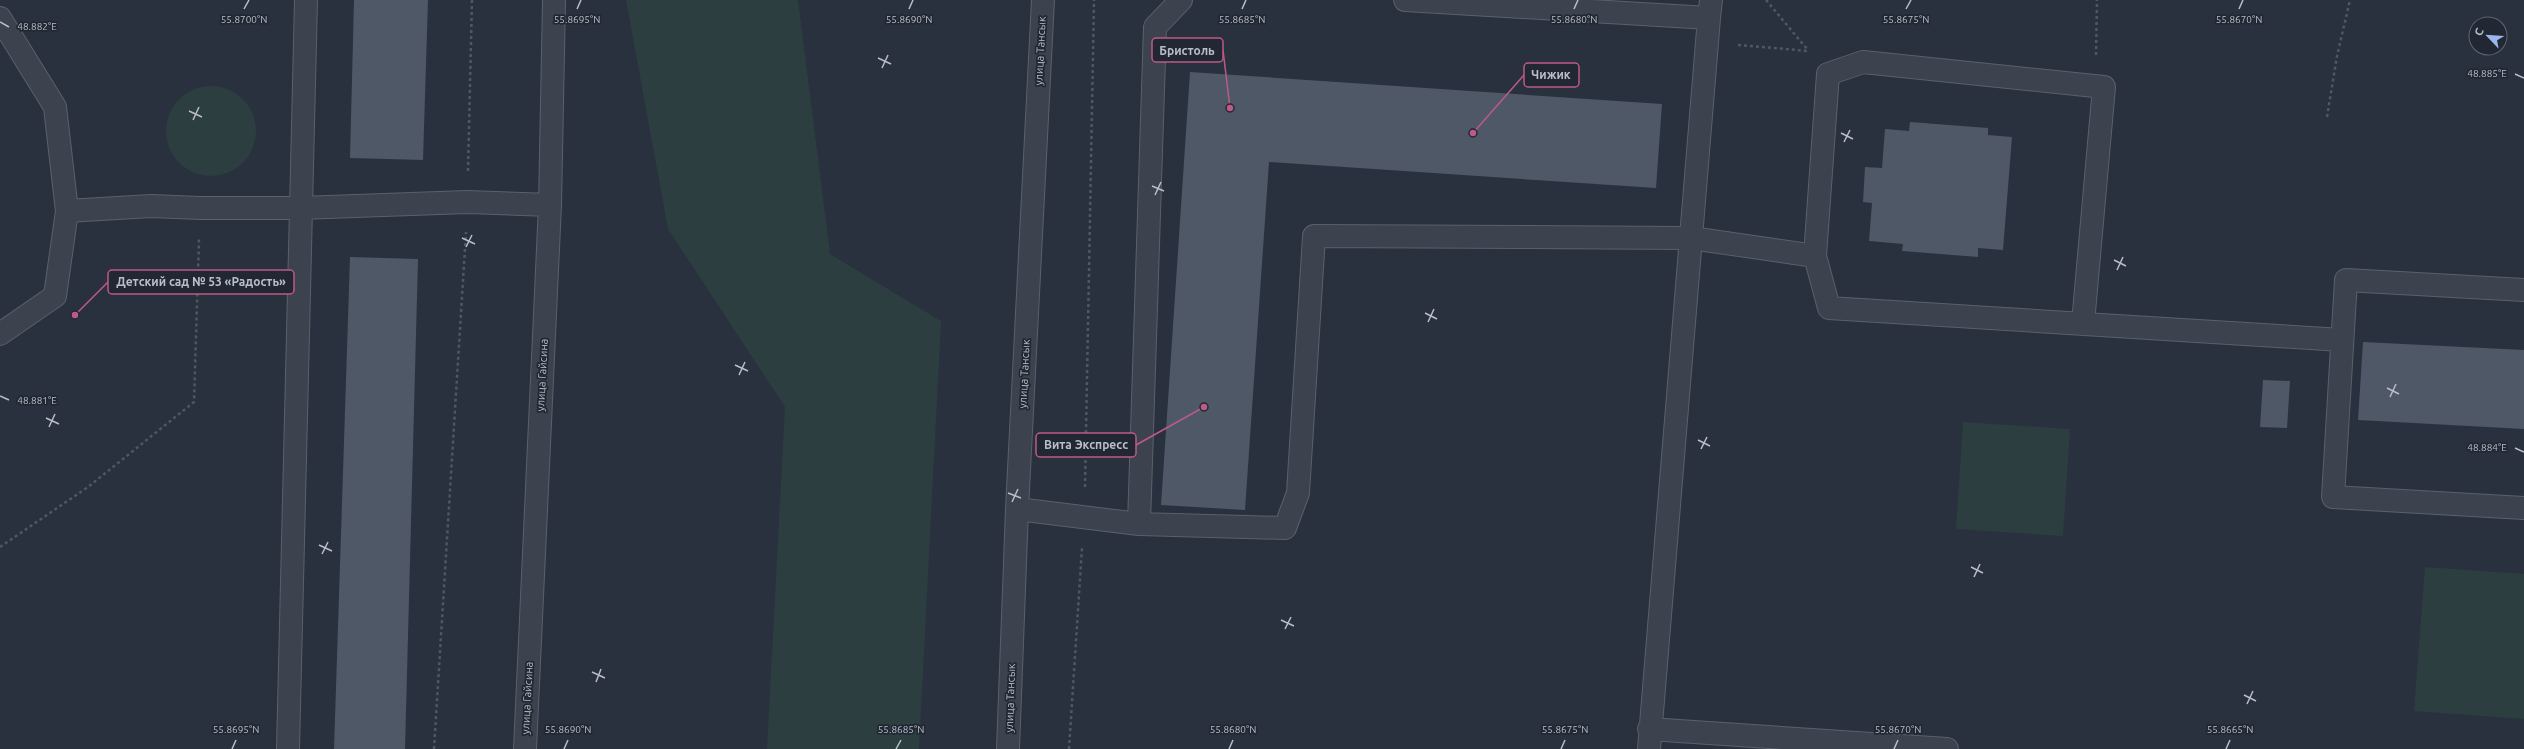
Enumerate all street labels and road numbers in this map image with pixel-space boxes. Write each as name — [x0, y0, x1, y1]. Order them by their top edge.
street label: улица Тансык — [1032, 16, 1048, 86]
street label: улица Гайсина — [534, 338, 550, 412]
street label: улица Тансык — [1016, 339, 1032, 409]
street label: улица Гайсина — [519, 661, 535, 735]
street label: улица Тансык — [1003, 663, 1017, 733]

